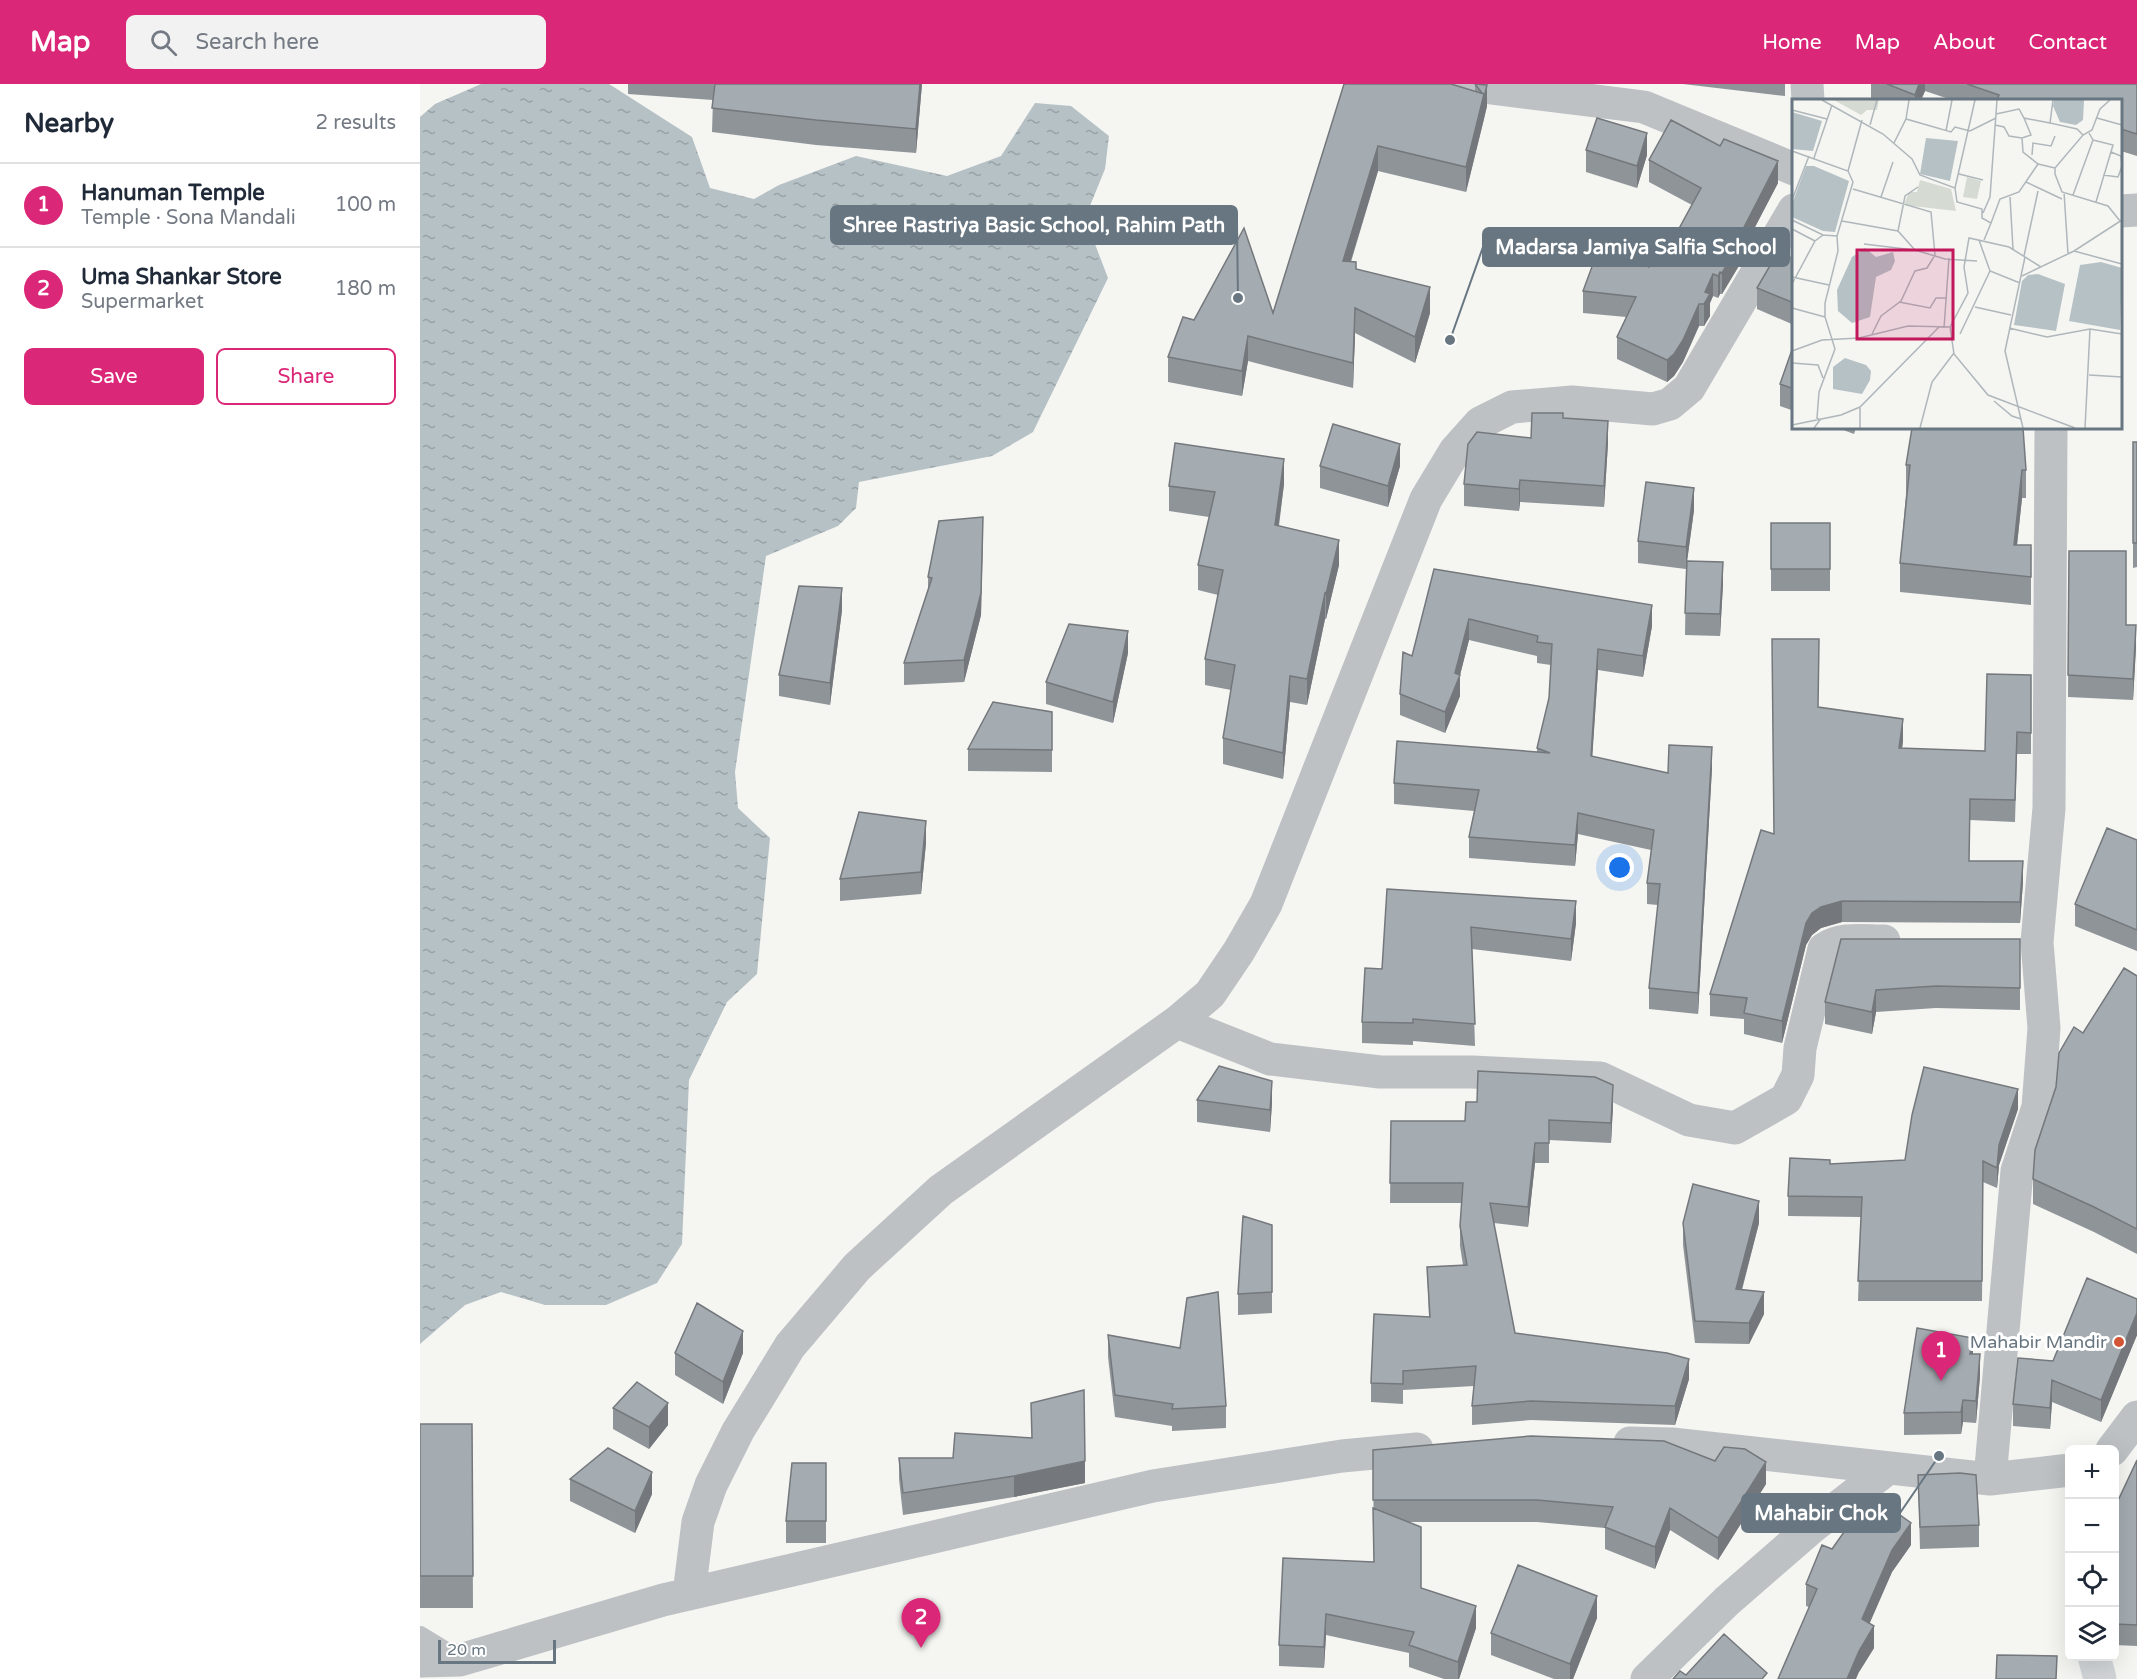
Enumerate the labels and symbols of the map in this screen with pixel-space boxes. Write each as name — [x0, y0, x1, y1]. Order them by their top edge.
inset map — [1792, 99, 2122, 429]
callout: Shree Rastriya Basic School, Rahim Path — [831, 206, 1237, 244]
text: Shree Rastriya Basic School, Rahim Path — [843, 214, 1225, 238]
callout: Madarsa Jamiya Salfia School — [1483, 228, 1789, 266]
text: Madarsa Jamiya Salfia School — [1495, 236, 1777, 260]
your location — [1605, 853, 1634, 882]
place label: Mahabir Mandir — [1970, 1331, 2107, 1353]
pin: 1 — [1922, 1332, 1960, 1381]
marker: Mahabir Mandir — [2112, 1335, 2126, 1349]
callout: Mahabir Chok — [1742, 1494, 1900, 1532]
text: Mahabir Chok — [1754, 1502, 1888, 1526]
pin: 2 — [902, 1598, 940, 1648]
scale bar — [438, 1637, 556, 1664]

